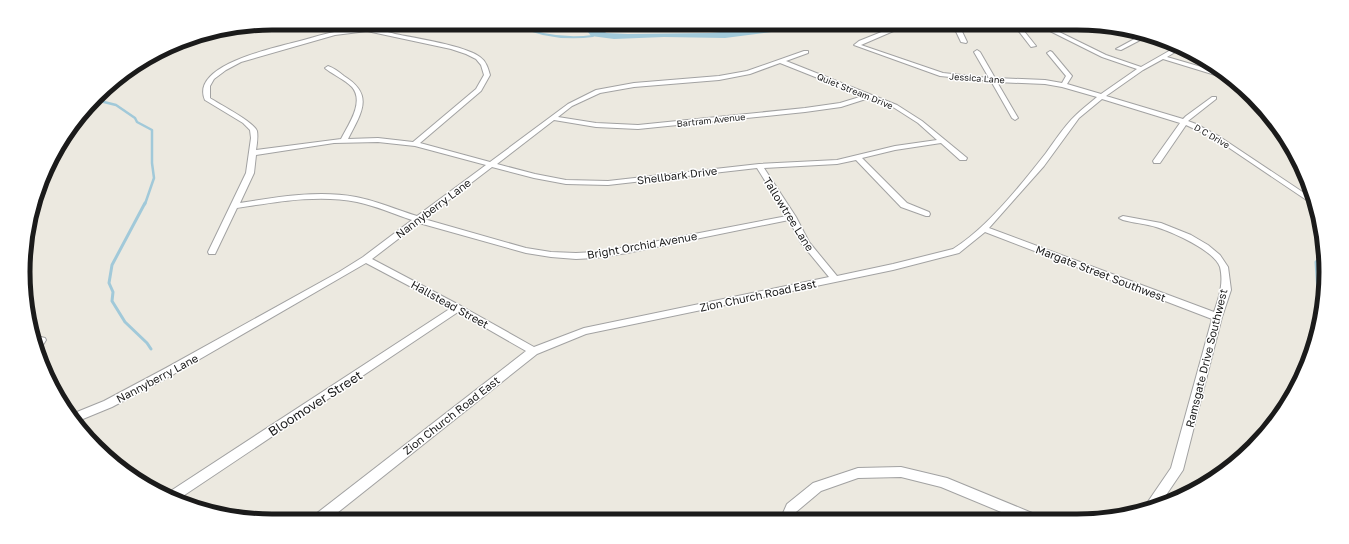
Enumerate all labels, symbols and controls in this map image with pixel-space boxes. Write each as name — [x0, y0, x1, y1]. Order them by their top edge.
street label: Quiet Stream Drive — [815, 71, 895, 111]
street label: Jessica Lane — [949, 71, 1005, 85]
street label: Bartram Avenue — [676, 111, 746, 129]
street label: D C Drive — [1192, 121, 1232, 151]
street label: Shellbark Drive — [636, 164, 718, 186]
street label: Tallowtree Lane — [761, 175, 817, 253]
street label: Nannyberry Lane — [393, 176, 473, 240]
street label: Bright Orchid Avenue — [586, 229, 698, 261]
street label: Margate Street Southwest — [1034, 242, 1168, 304]
street label: Zion Church Road East — [698, 276, 818, 314]
street label: Hallstead Street — [409, 277, 491, 331]
street label: Ramsgate Drive Southwest — [1182, 287, 1230, 429]
street label: Nannyberry Lane — [114, 351, 200, 405]
street label: Bloomover Street — [265, 367, 365, 439]
street label: Zion Church Road East — [400, 373, 502, 457]

